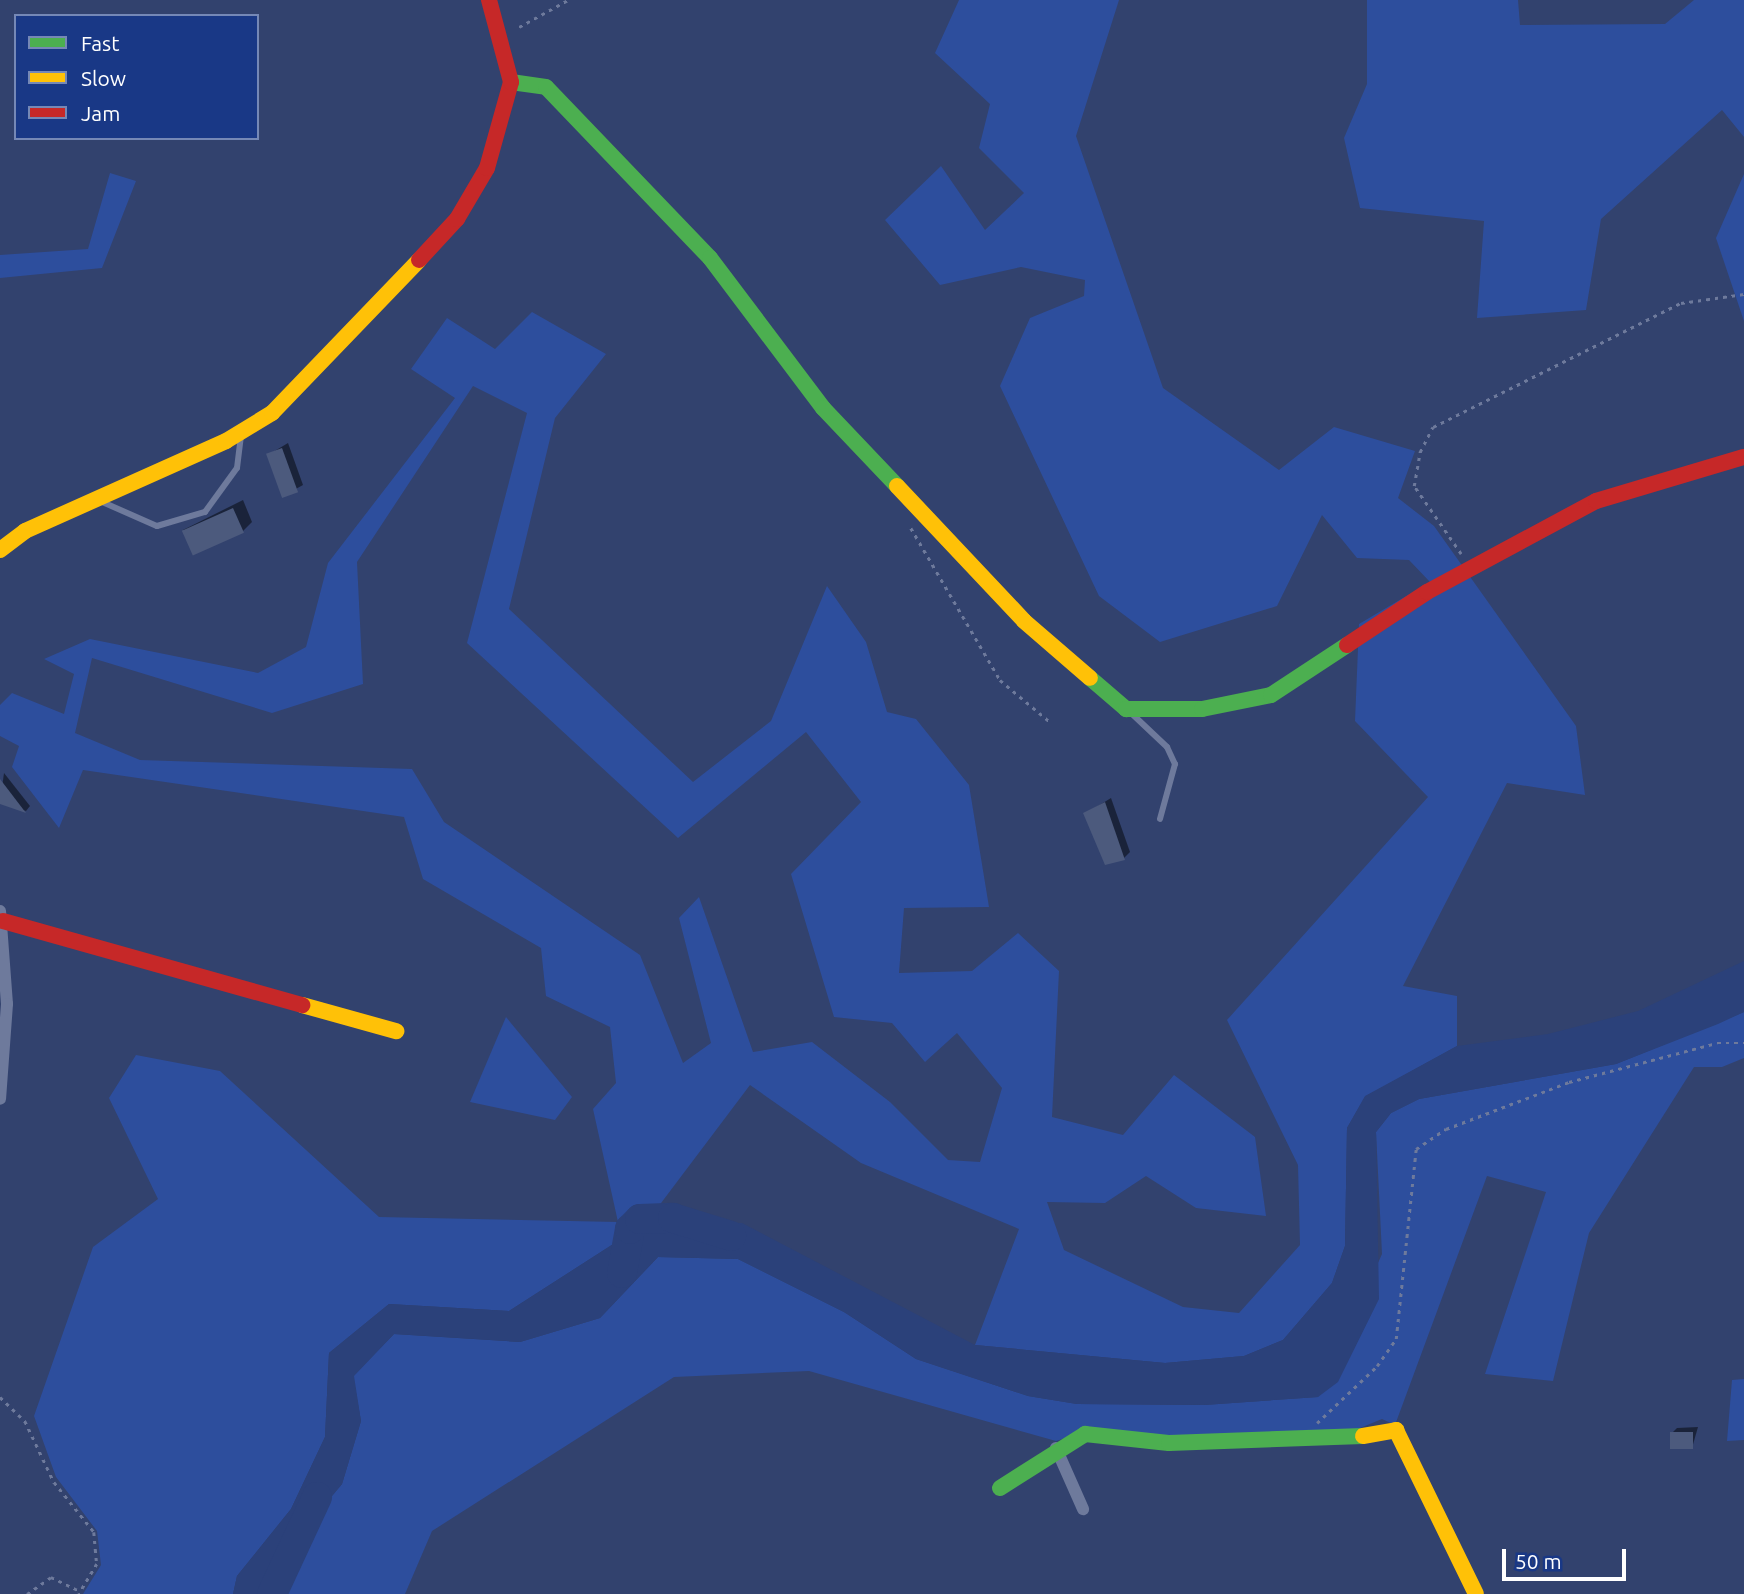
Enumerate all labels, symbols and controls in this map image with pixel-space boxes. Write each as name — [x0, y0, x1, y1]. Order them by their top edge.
legend — [14, 14, 259, 140]
text: Fast — [81, 31, 119, 55]
text: Slow — [81, 66, 126, 90]
text: Jam — [81, 101, 120, 125]
scale bar — [1506, 1534, 1630, 1578]
text: 50 m — [1515, 1549, 1562, 1573]

